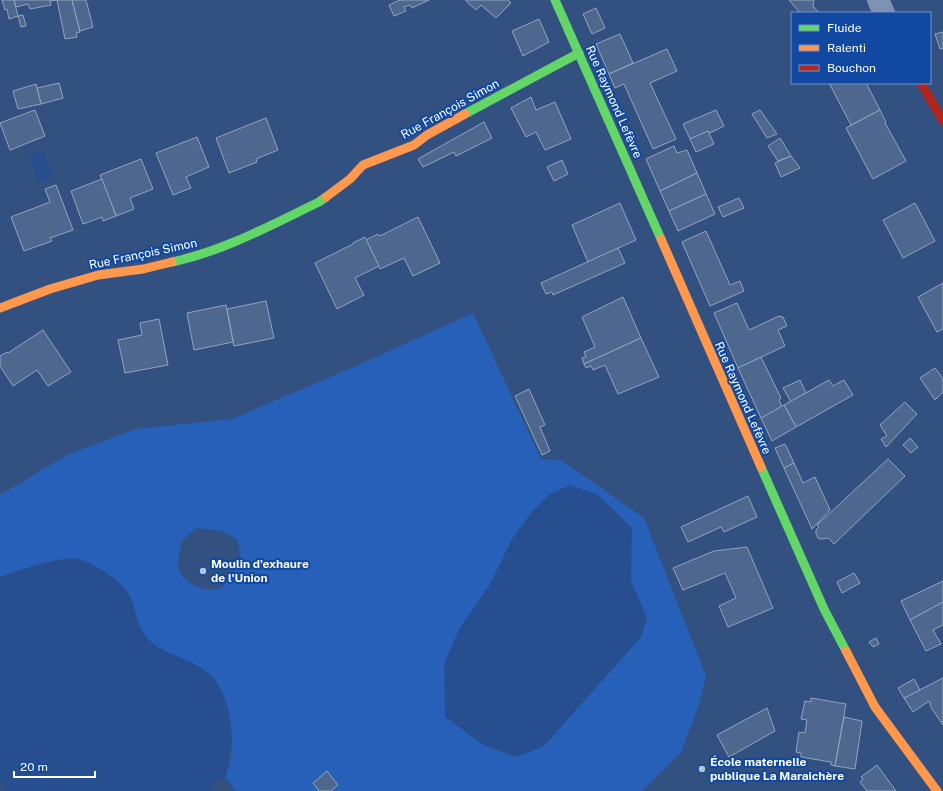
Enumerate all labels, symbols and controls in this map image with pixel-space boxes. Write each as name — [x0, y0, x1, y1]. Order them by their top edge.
legend — [791, 12, 931, 84]
text: Fluide — [827, 21, 862, 35]
text: Ralenti — [827, 41, 866, 55]
street label: Rue Raymond Lefèvre — [583, 44, 645, 161]
text: Bouchon — [827, 61, 876, 75]
street label: Rue François Simon — [398, 76, 502, 142]
street label: Rue François Simon — [88, 236, 198, 272]
street label: Rue Raymond Lefèvre — [712, 340, 774, 457]
place label: Moulin d'exhaure de l'Union — [211, 557, 309, 585]
marker: Moulin d'exhaure de l'Union — [198, 566, 208, 576]
scale bar — [14, 753, 95, 779]
place label: École maternelle publique La Maraichère — [710, 755, 844, 783]
text: 20 m — [20, 760, 48, 774]
marker: École maternelle publique La Maraichère — [697, 764, 707, 774]

